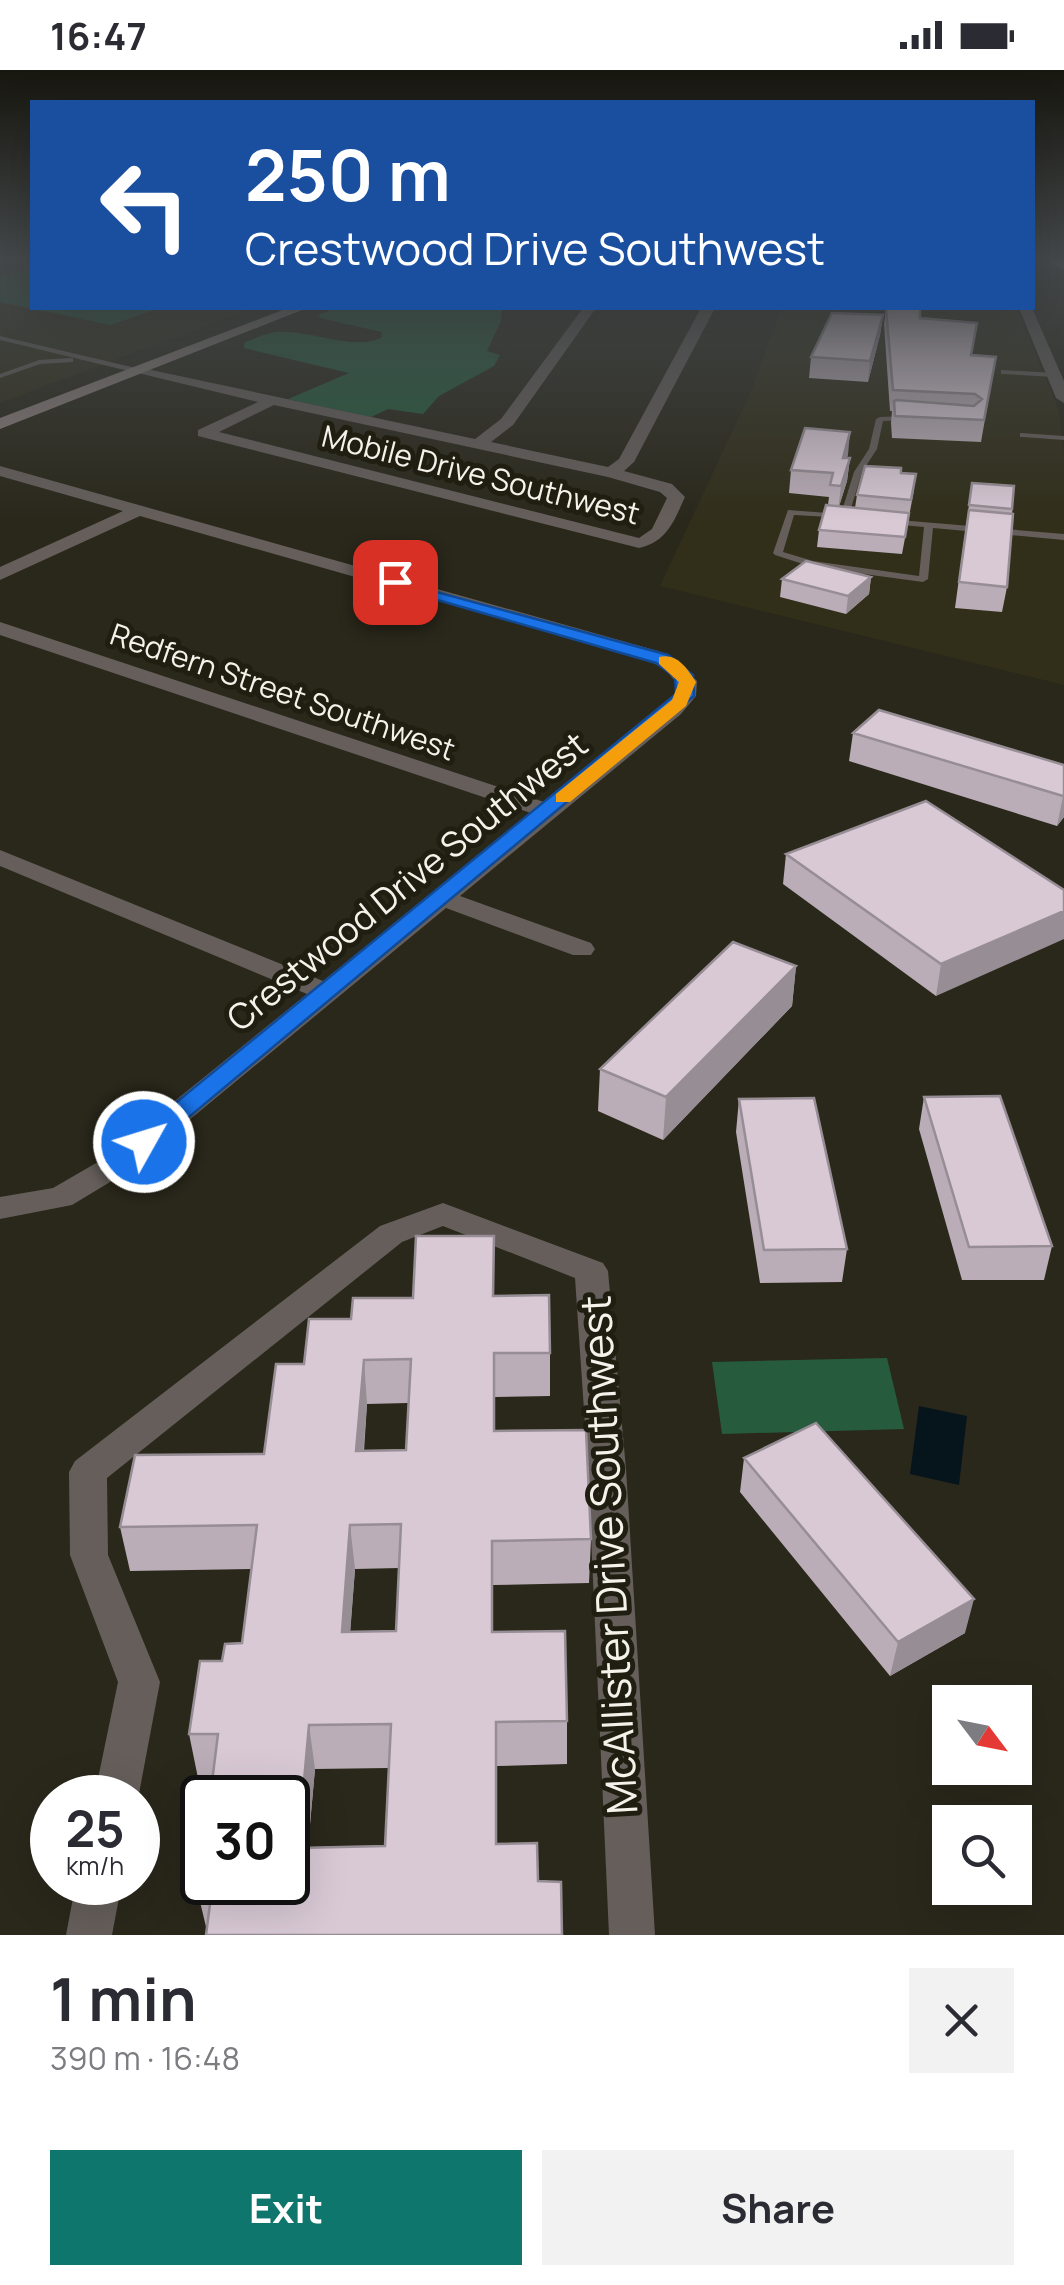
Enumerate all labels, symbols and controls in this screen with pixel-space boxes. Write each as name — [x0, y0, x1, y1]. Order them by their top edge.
text: 16:47 — [50, 9, 147, 61]
text: 250 m — [245, 126, 451, 222]
icon: left — [80, 140, 210, 270]
text: Crestwood Drive Southwest — [245, 217, 825, 279]
street label: Mobile Drive Southwest — [318, 415, 644, 533]
pin — [353, 540, 438, 625]
icon: arrive — [368, 555, 423, 610]
street label: Redfern Street Southwest — [105, 613, 461, 769]
street label: Crestwood Drive Southwest — [217, 720, 597, 1042]
position arrow — [92, 1090, 196, 1194]
street label: McAllister Drive Southwest — [565, 1294, 651, 1816]
north arrow — [932, 1685, 1032, 1785]
map controls — [932, 1685, 1032, 1905]
speed limit sign: 30 — [180, 1775, 310, 1905]
text: 25 — [65, 1794, 125, 1862]
button: search — [932, 1805, 1032, 1905]
text: km/h — [66, 1848, 124, 1883]
text: 1 min — [50, 1957, 197, 2039]
button: close — [909, 1968, 1014, 2073]
text: 390 m · 16:48 — [50, 2036, 240, 2080]
button: Exit — [50, 2150, 522, 2265]
button: Share — [542, 2150, 1014, 2265]

